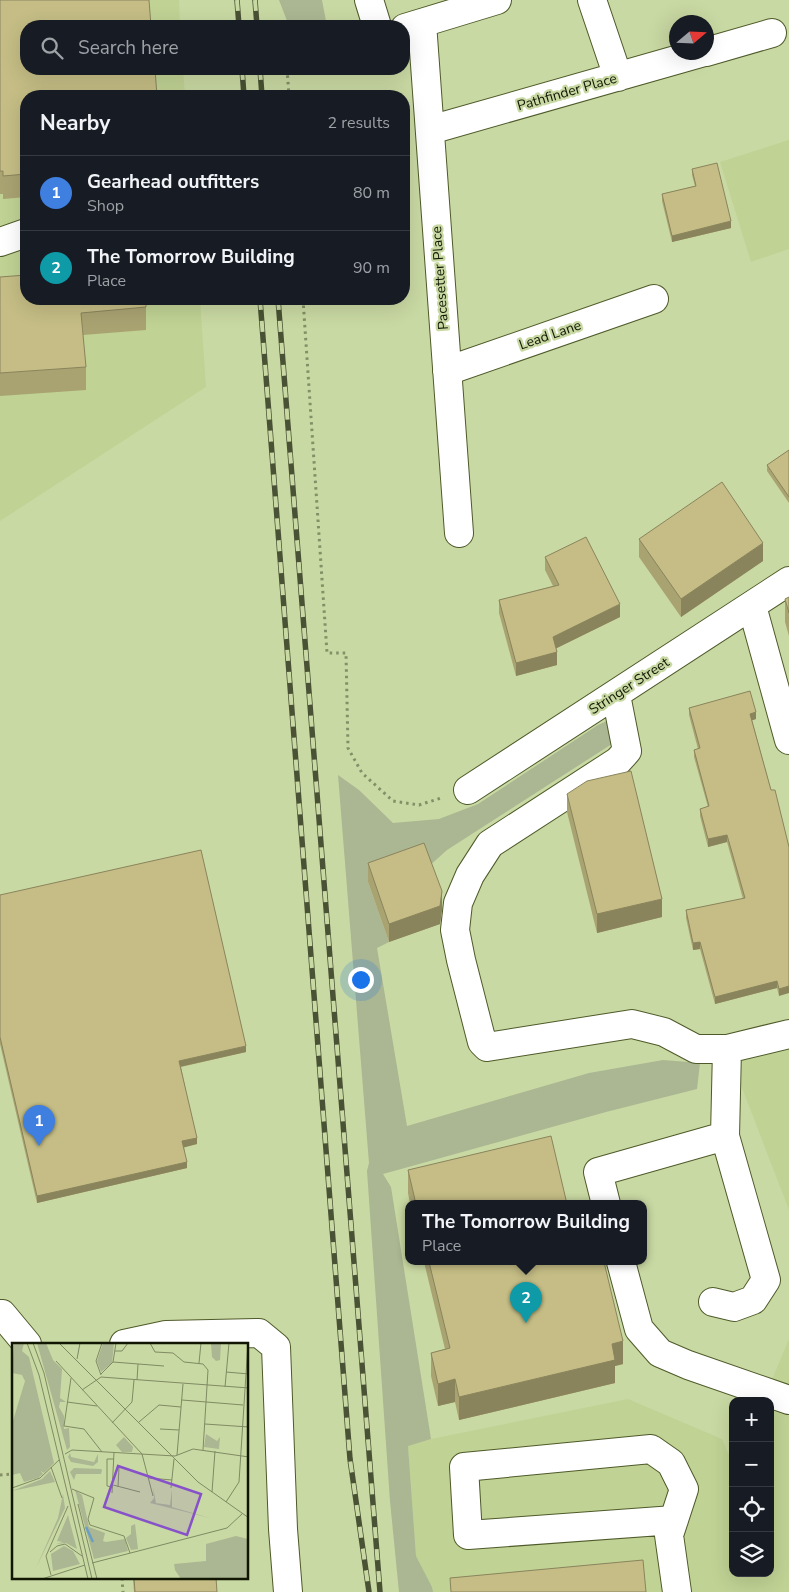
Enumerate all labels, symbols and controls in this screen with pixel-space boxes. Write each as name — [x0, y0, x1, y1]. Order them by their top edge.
north arrow — [669, 15, 714, 60]
search box — [20, 20, 410, 75]
icon: search — [38, 34, 66, 62]
text: Search here — [78, 35, 179, 61]
street label: Pathfinder Place — [515, 69, 619, 115]
text: Nearby — [40, 109, 110, 137]
text: 2 results — [328, 112, 390, 134]
text: Gearhead outfitters — [87, 169, 259, 195]
text: 1 — [51, 182, 61, 204]
text: 80 m — [353, 182, 390, 204]
text: Shop — [87, 195, 124, 217]
street label: Pacesetter Place — [427, 226, 453, 330]
text: The Tomorrow Building — [87, 244, 295, 270]
text: 2 — [51, 257, 61, 279]
text: 90 m — [353, 257, 390, 279]
text: Place — [87, 270, 126, 292]
street label: Lead Lane — [516, 316, 584, 354]
street label: Stringer Street — [585, 653, 673, 719]
your location — [348, 967, 374, 993]
pin: 1 — [23, 1105, 55, 1146]
popup — [405, 1200, 647, 1265]
text: The Tomorrow Building — [422, 1209, 630, 1235]
text: Place — [422, 1235, 461, 1257]
pin: 2 — [510, 1282, 542, 1323]
inset map — [12, 1343, 249, 1580]
map controls — [729, 1397, 774, 1577]
button: + — [729, 1397, 774, 1442]
button: − — [729, 1442, 774, 1487]
button: locate — [729, 1487, 774, 1532]
button: layers — [729, 1532, 774, 1577]

